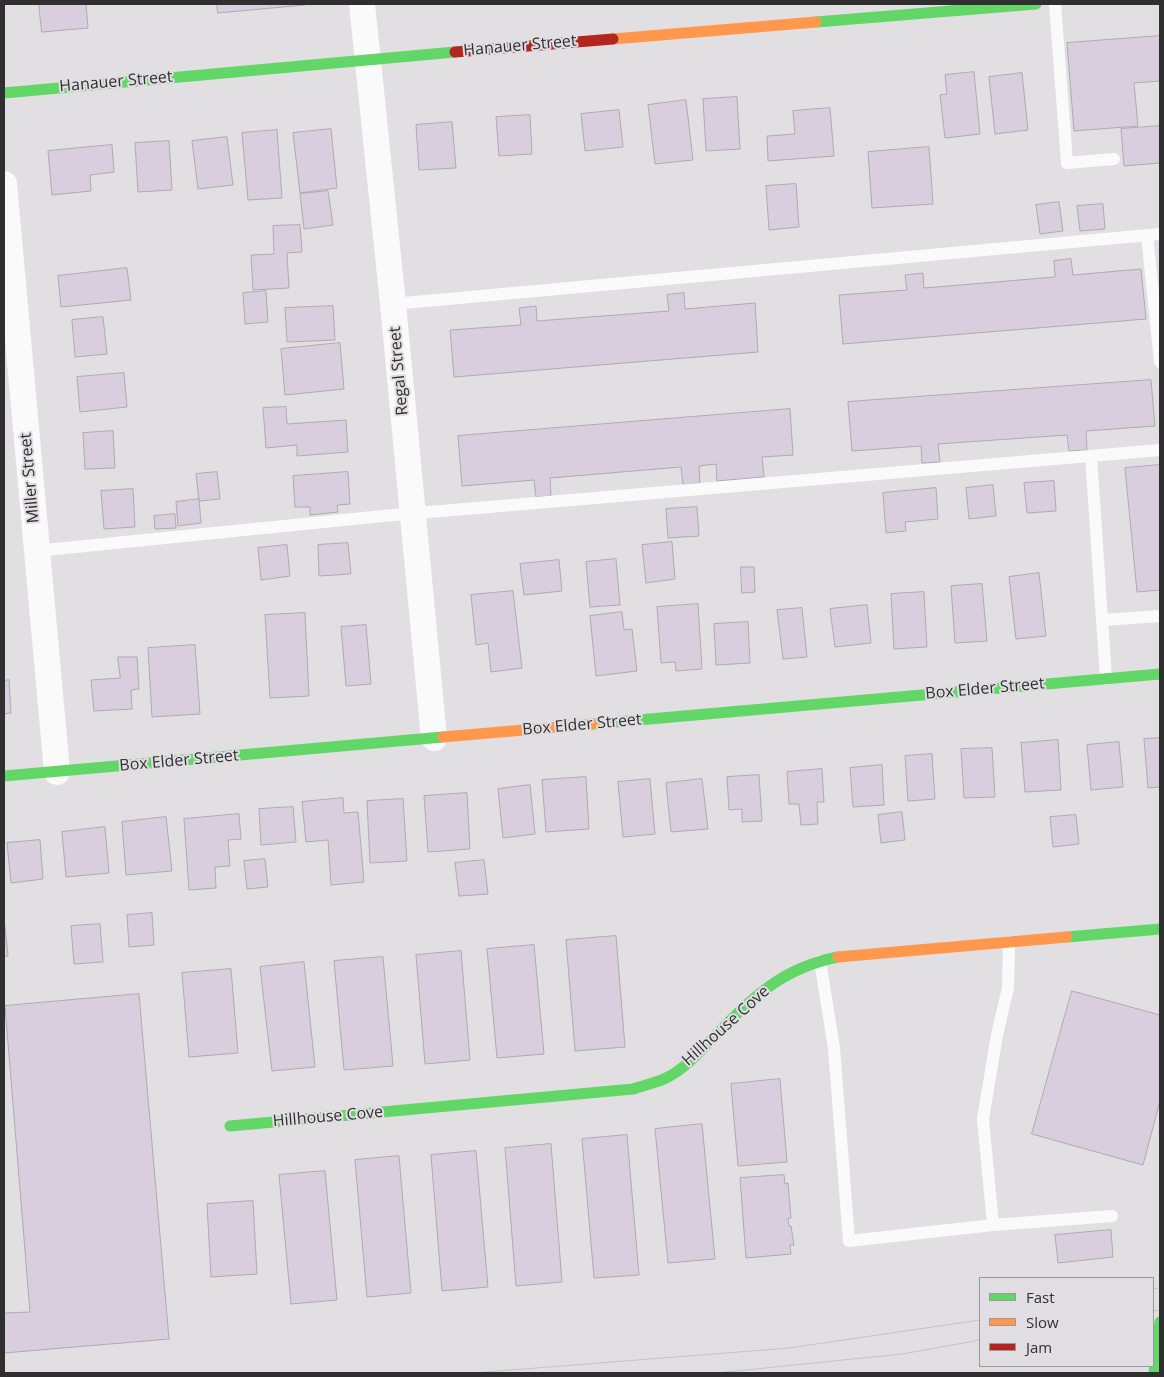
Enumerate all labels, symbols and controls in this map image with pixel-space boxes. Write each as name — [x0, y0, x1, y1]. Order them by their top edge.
street label: Hanauer Street — [463, 31, 577, 61]
street label: Hanauer Street — [59, 67, 173, 97]
street label: Regal Street — [386, 326, 412, 416]
street label: Miller Street — [16, 432, 44, 524]
street label: Box Elder Street — [925, 674, 1045, 704]
street label: Box Elder Street — [522, 710, 642, 740]
street label: Box Elder Street — [119, 746, 239, 776]
street label: Hillhouse Cove — [678, 982, 774, 1070]
street label: Hillhouse Cove — [272, 1103, 384, 1131]
legend — [979, 1277, 1154, 1367]
text: Fast — [1026, 1287, 1055, 1307]
text: Slow — [1026, 1312, 1059, 1332]
text: Jam — [1026, 1337, 1052, 1357]

